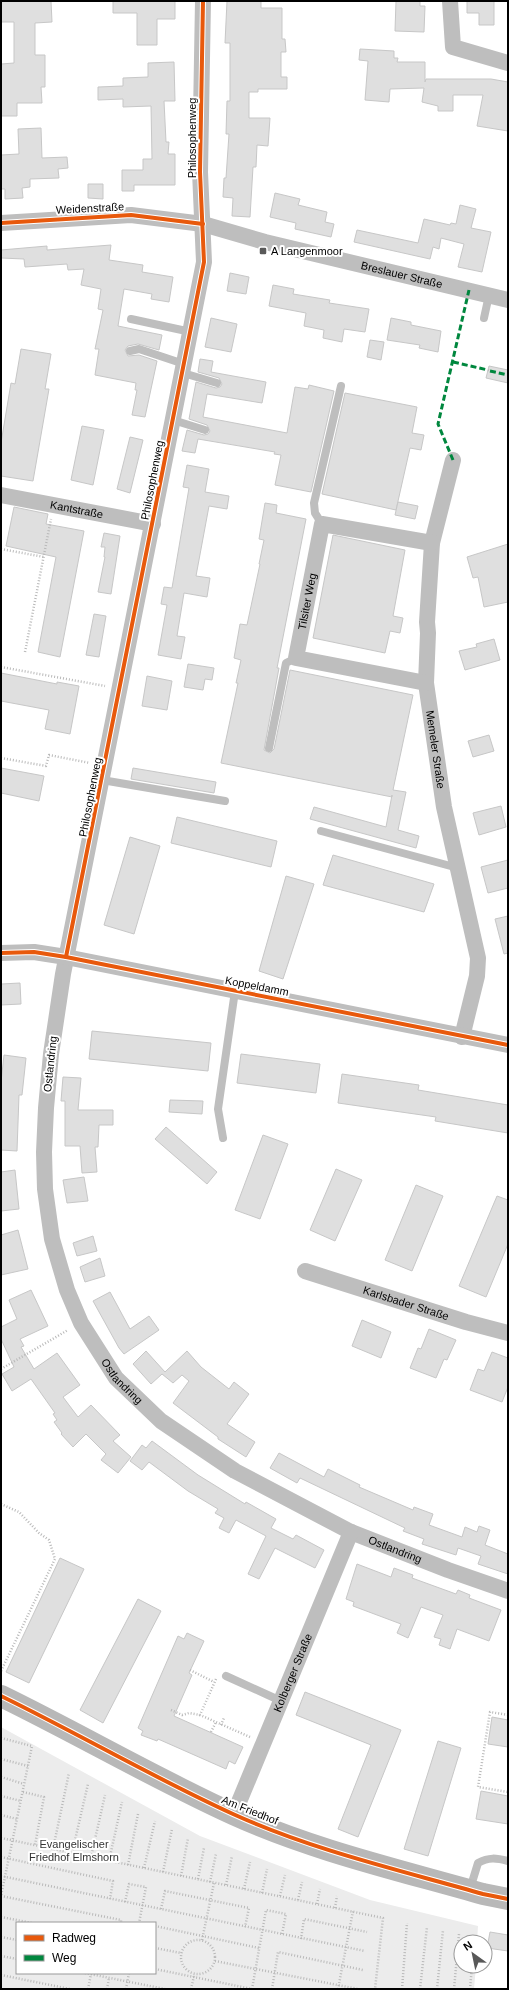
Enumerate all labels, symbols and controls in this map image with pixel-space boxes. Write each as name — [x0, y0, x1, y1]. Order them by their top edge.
street label: Philosophenweg — [186, 98, 198, 178]
street label: Weidenstraße — [56, 200, 124, 216]
place label: A Langenmoor — [271, 245, 343, 257]
marker: A Langenmoor — [258, 246, 268, 256]
street label: Breslauer Straße — [360, 259, 444, 290]
street label: Philosophenweg — [138, 439, 166, 521]
street label: Kantstraße — [49, 498, 104, 520]
street label: Tilsiter Weg — [296, 572, 318, 631]
street label: Memeler Straße — [424, 710, 447, 789]
street label: Philosophenweg — [76, 756, 104, 838]
street label: Koppeldamm — [224, 974, 290, 998]
street label: Ostlandring — [41, 1035, 59, 1093]
street label: Karlsbader Straße — [362, 1284, 450, 1322]
street label: Ostlandring — [99, 1356, 145, 1406]
street label: Ostlandring — [367, 1533, 424, 1565]
street label: Kolberger Straße — [271, 1632, 314, 1714]
street label: Am Friedhof — [220, 1793, 281, 1827]
park label: Evangelischer Friedhof Elmshorn — [29, 1838, 119, 1863]
legend — [16, 1922, 156, 1974]
text: Radweg — [52, 1931, 96, 1945]
north arrow — [453, 1934, 493, 1974]
text: N — [461, 1938, 474, 1953]
text: Weg — [52, 1951, 76, 1965]

